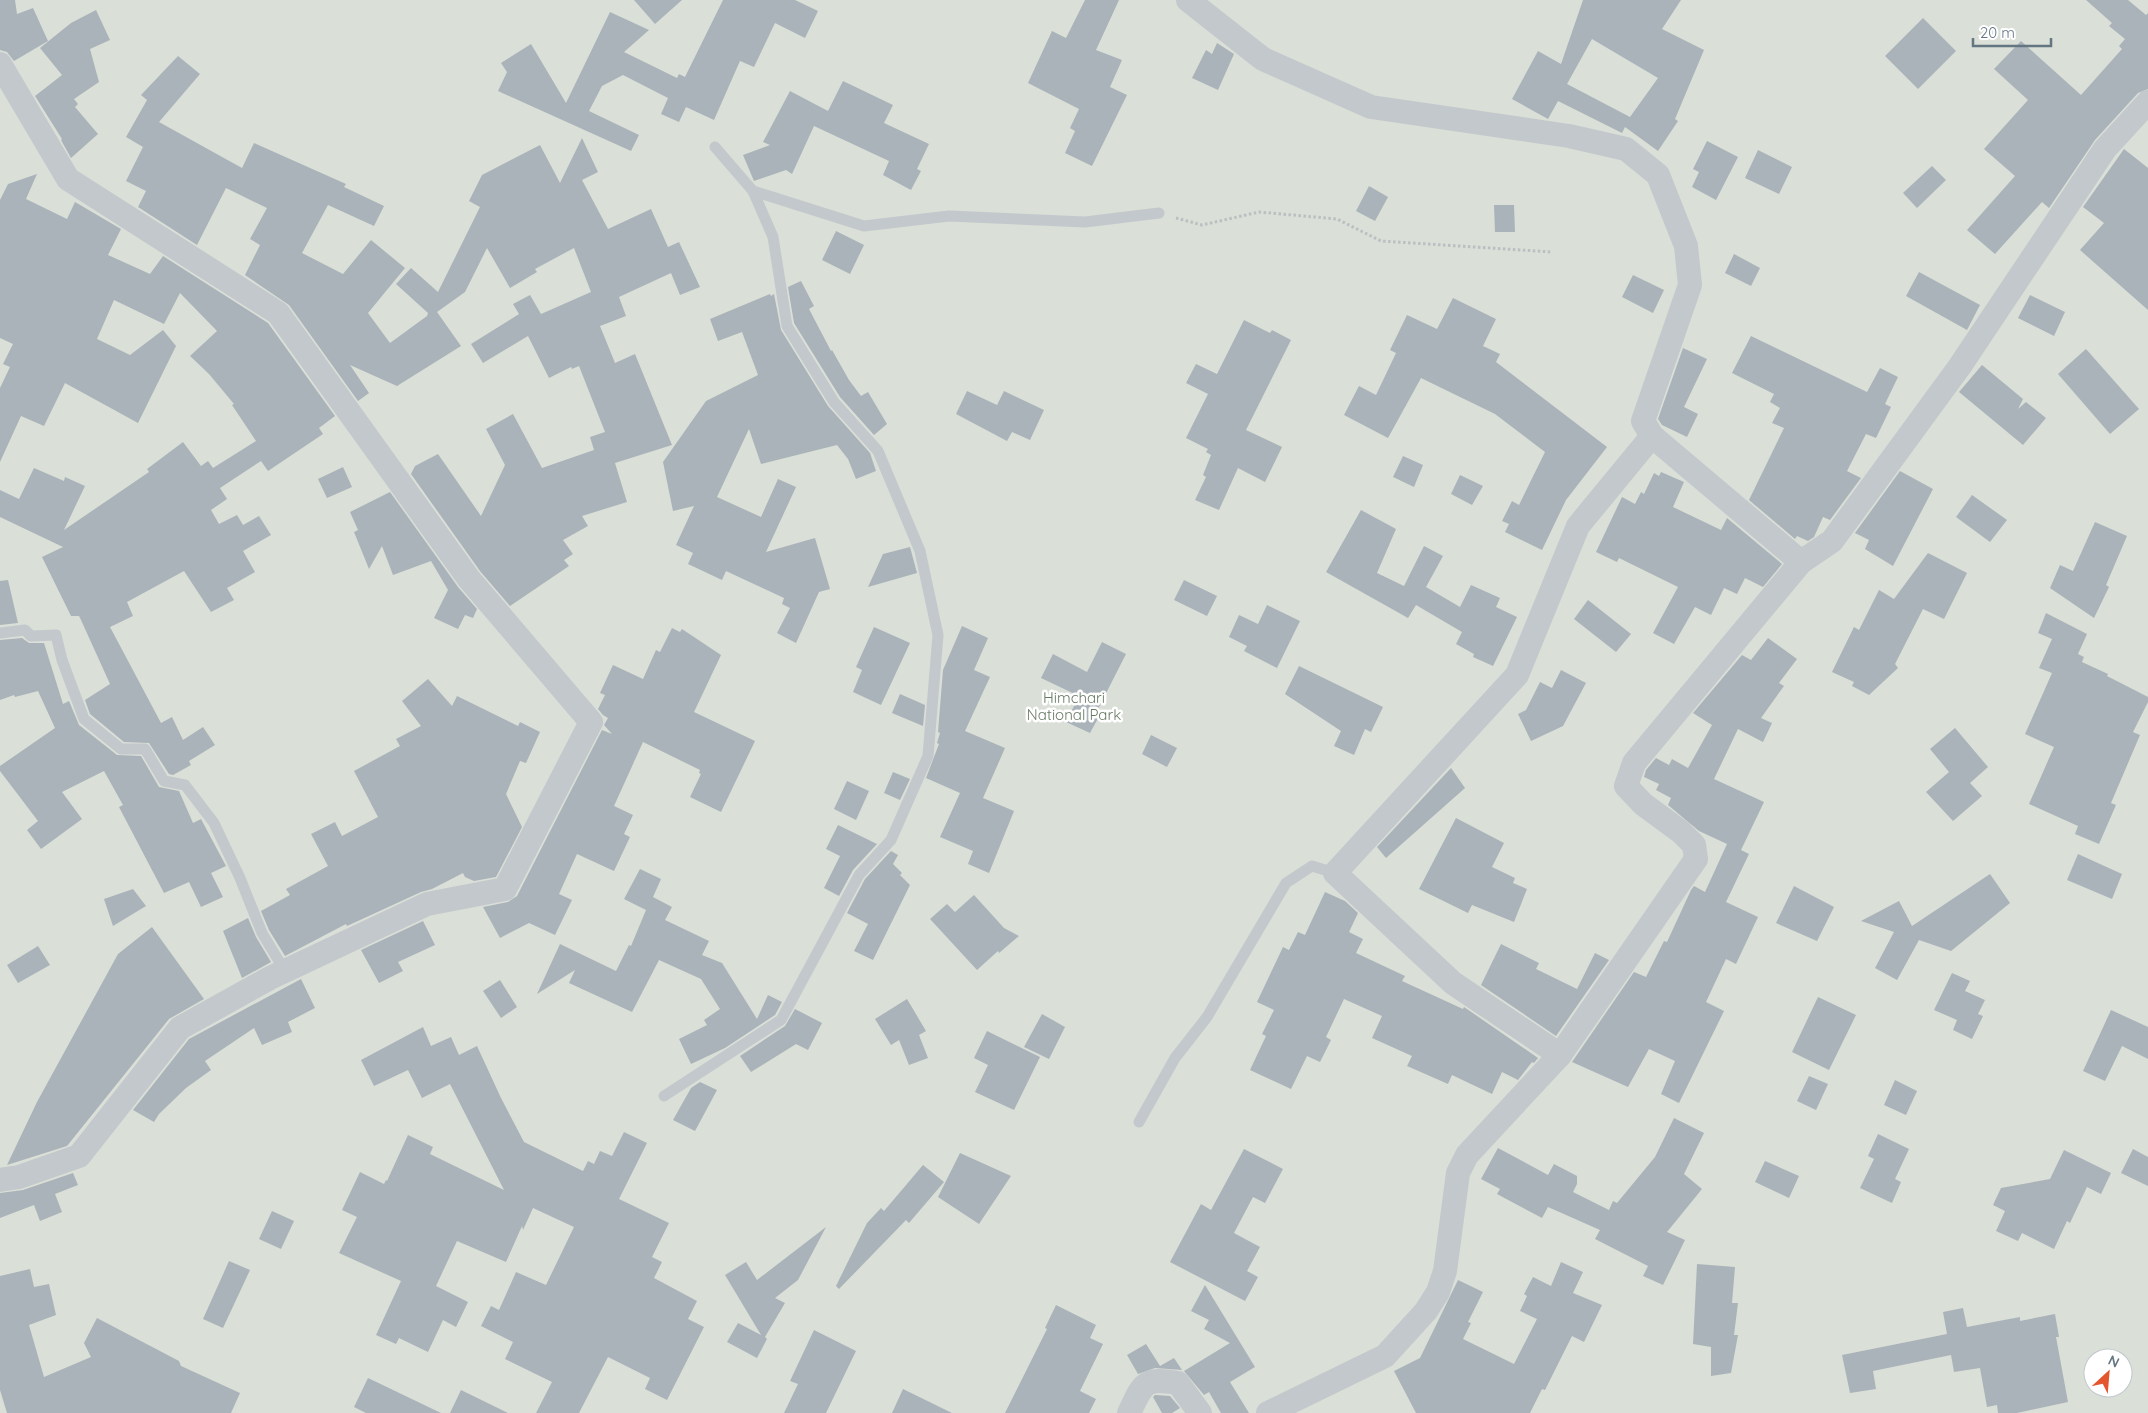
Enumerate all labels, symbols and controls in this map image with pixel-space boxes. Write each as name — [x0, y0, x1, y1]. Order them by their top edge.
scale bar — [1973, 15, 2050, 47]
text: 20 m — [1980, 23, 2015, 42]
park label: Himchari National Park — [1027, 688, 1121, 724]
north arrow — [2083, 1348, 2133, 1398]
text: N — [2105, 1351, 2122, 1372]

